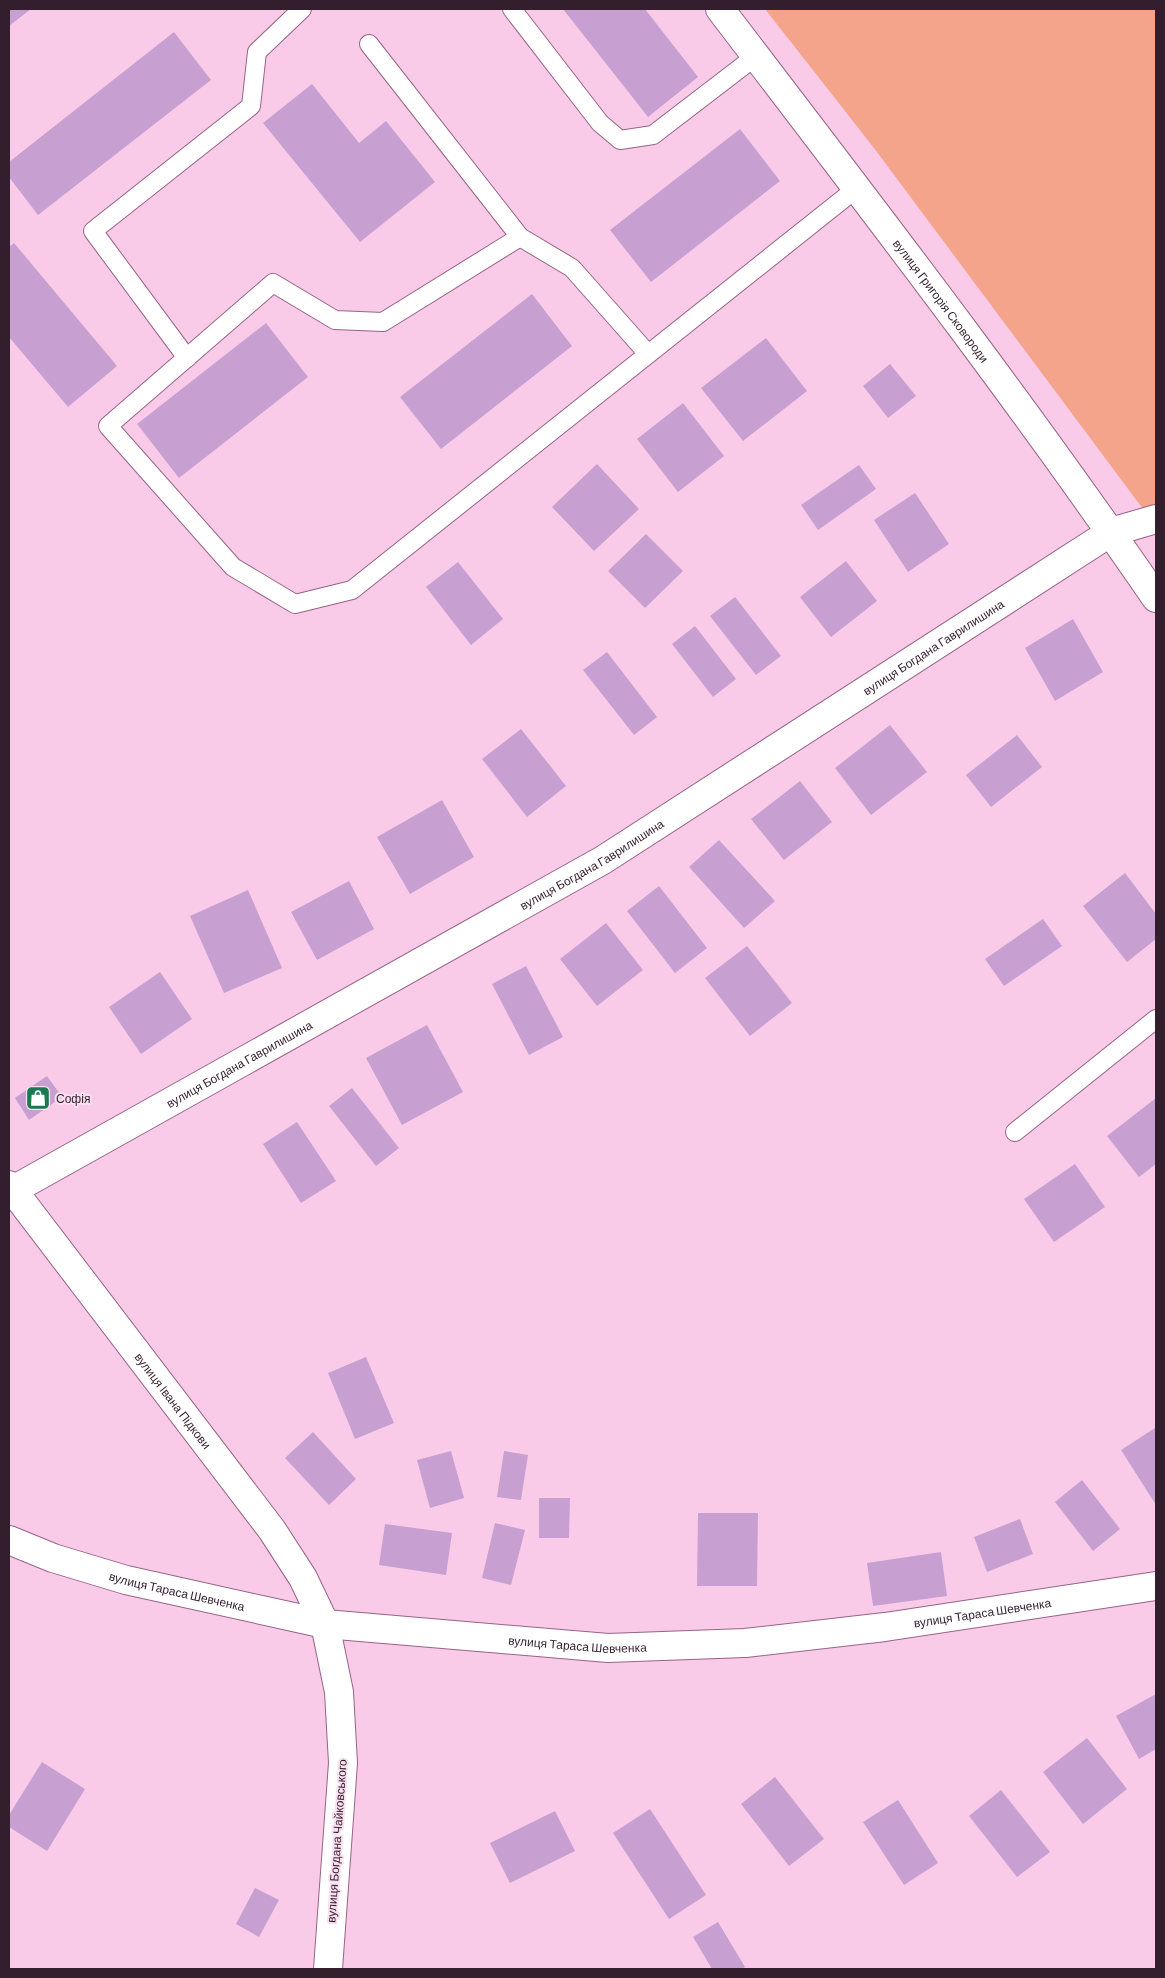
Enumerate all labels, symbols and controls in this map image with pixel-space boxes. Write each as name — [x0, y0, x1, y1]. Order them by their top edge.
street label: вулиця Григорія Сковороди — [891, 236, 992, 365]
street label: вулиця Богдана Гаврилишина — [860, 596, 1006, 697]
street label: вулиця Богдана Гаврилишина — [517, 816, 666, 912]
street label: вулиця Богдана Гаврилишина — [164, 1017, 315, 1110]
shop icon: Софія — [25, 1085, 51, 1111]
place label: Софія — [56, 1091, 90, 1106]
street label: вулиця Івана Підкови — [132, 1350, 214, 1451]
street label: вулиця Тараса Шевченка — [108, 1568, 246, 1613]
street label: вулиця Тараса Шевченка — [913, 1595, 1052, 1630]
street label: вулиця Тараса Шевченка — [508, 1633, 647, 1655]
street label: вулиця Богдана Чайковського — [323, 1758, 350, 1923]

